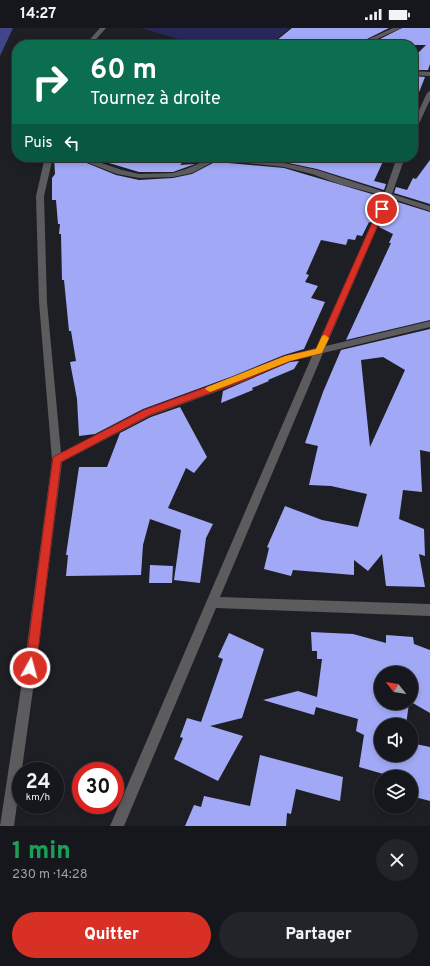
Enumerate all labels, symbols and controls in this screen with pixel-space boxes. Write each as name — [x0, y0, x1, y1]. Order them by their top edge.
text: 14:27 — [20, 5, 56, 24]
text: 60 m — [90, 53, 157, 89]
icon: right — [24, 56, 76, 108]
text: Tournez à droite — [90, 88, 221, 111]
icon: left — [61, 132, 83, 154]
text: Puis — [24, 134, 53, 153]
pin — [365, 192, 399, 226]
icon: arrive — [371, 198, 393, 220]
position arrow — [9, 647, 51, 689]
north arrow — [374, 666, 418, 710]
map controls — [374, 666, 418, 814]
button: sound — [374, 718, 418, 762]
speed limit sign: 30 — [72, 762, 124, 814]
text: 24 — [25, 770, 51, 796]
button: layers — [374, 770, 418, 814]
text: km/h — [26, 791, 50, 804]
text: 1 min — [12, 837, 71, 867]
button: close — [376, 839, 418, 881]
text: 230 m · 14:28 — [12, 867, 88, 883]
button: Quitter — [12, 912, 211, 958]
button: Partager — [219, 912, 418, 958]

